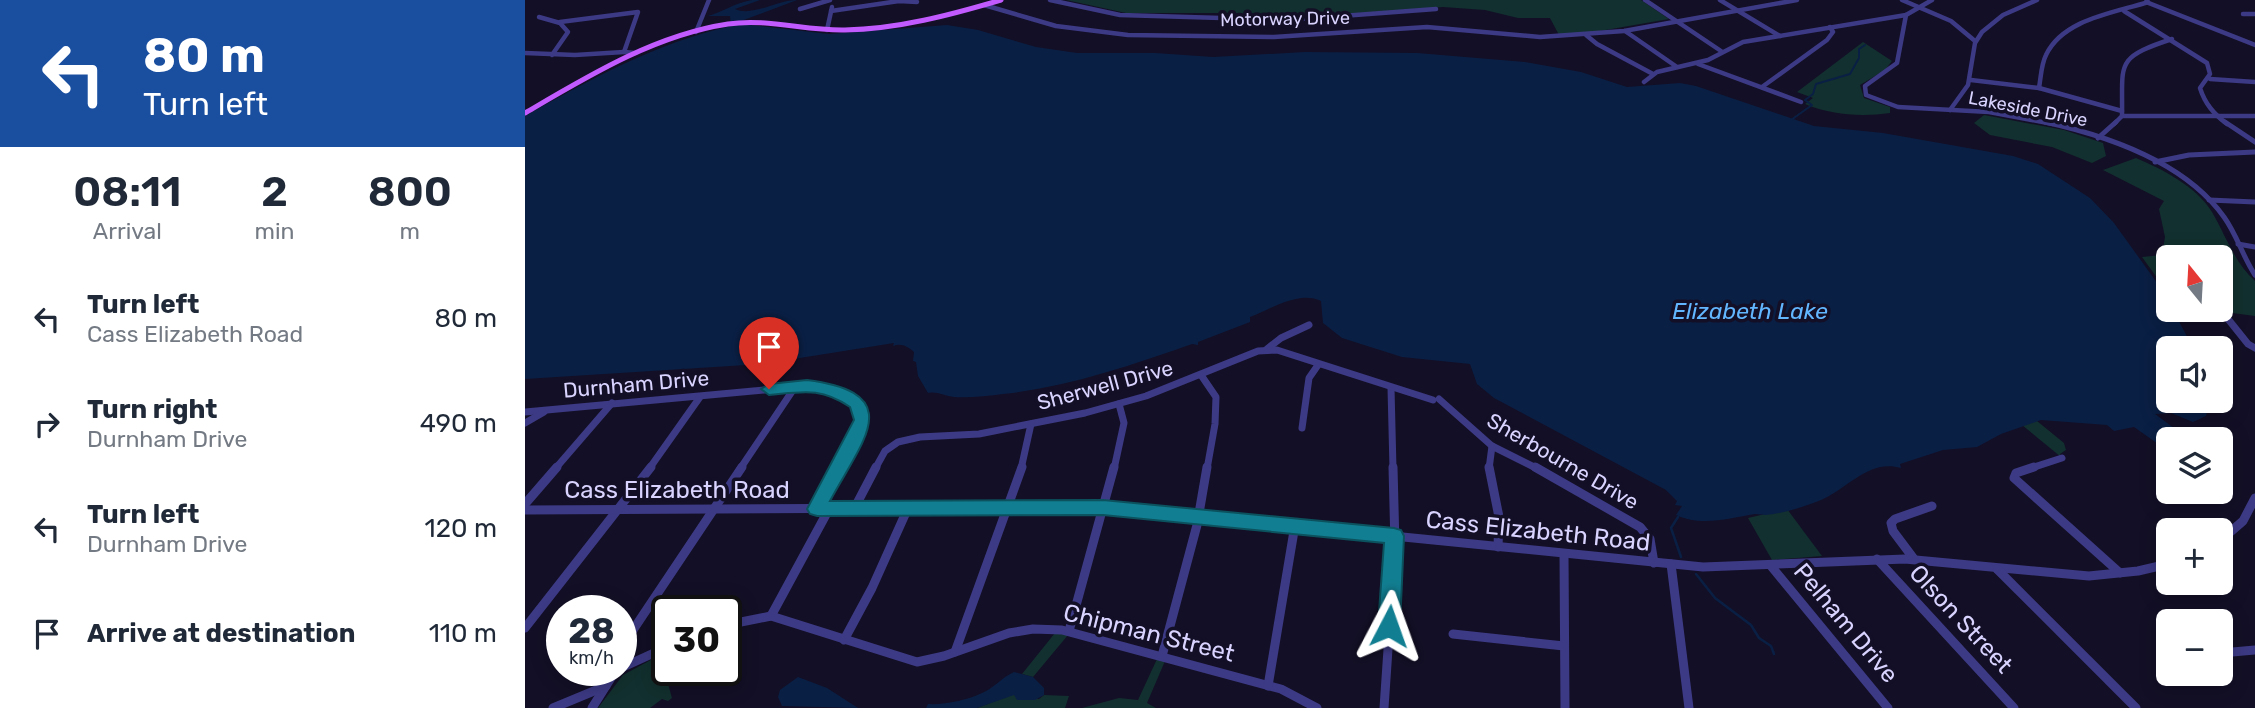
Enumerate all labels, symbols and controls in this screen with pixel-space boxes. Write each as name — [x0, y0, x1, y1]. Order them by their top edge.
street label: Motorway Drive — [1220, 7, 1350, 31]
text: 80 m — [143, 26, 265, 84]
icon: left — [28, 28, 119, 119]
text: Turn left — [143, 85, 268, 123]
street label: Lakeside Drive — [1966, 87, 2090, 131]
text: 08:11 — [73, 167, 181, 217]
text: 2 — [261, 167, 288, 217]
text: 800 — [368, 167, 452, 217]
text: Arrival — [93, 217, 162, 245]
text: min — [255, 217, 294, 245]
text: m — [399, 217, 420, 245]
north arrow — [2156, 245, 2233, 322]
map controls — [2156, 245, 2233, 686]
text: Turn left — [87, 289, 199, 320]
water label: Elizabeth Lake — [1672, 297, 1828, 325]
icon: left — [28, 300, 66, 338]
text: 80 m — [434, 303, 497, 334]
pin — [739, 317, 799, 389]
text: Cass Elizabeth Road — [87, 320, 303, 348]
icon: arrive — [750, 328, 788, 366]
button: sound — [2156, 336, 2233, 413]
street label: Sherwell Drive — [1034, 355, 1176, 415]
street label: Durnham Drive — [562, 365, 710, 403]
text: Turn right — [87, 394, 217, 425]
icon: right — [28, 405, 66, 443]
street label: Sherbourne Drive — [1483, 407, 1643, 515]
text: 490 m — [420, 408, 497, 439]
text: Durnham Drive — [87, 425, 248, 453]
button: layers — [2156, 427, 2233, 504]
street label: Cass Elizabeth Road — [564, 476, 790, 504]
text: Turn left — [87, 499, 199, 530]
street label: Cass Elizabeth Road — [1424, 505, 1652, 557]
icon: left — [28, 510, 66, 548]
text: 120 m — [425, 513, 497, 544]
button: + — [2156, 518, 2233, 595]
text: Durnham Drive — [87, 530, 248, 558]
street label: Pelham Drive — [1788, 558, 1904, 688]
street label: Olson Street — [1904, 559, 2018, 679]
position arrow — [1352, 589, 1426, 663]
speed limit sign: 30 — [651, 595, 742, 686]
street label: Chipman Street — [1061, 598, 1237, 668]
button: − — [2156, 609, 2233, 686]
text: 28 — [568, 610, 615, 652]
icon: arrive — [28, 615, 66, 653]
text: Arrive at destination — [87, 618, 355, 649]
text: 110 m — [429, 618, 497, 649]
text: km/h — [569, 647, 614, 669]

